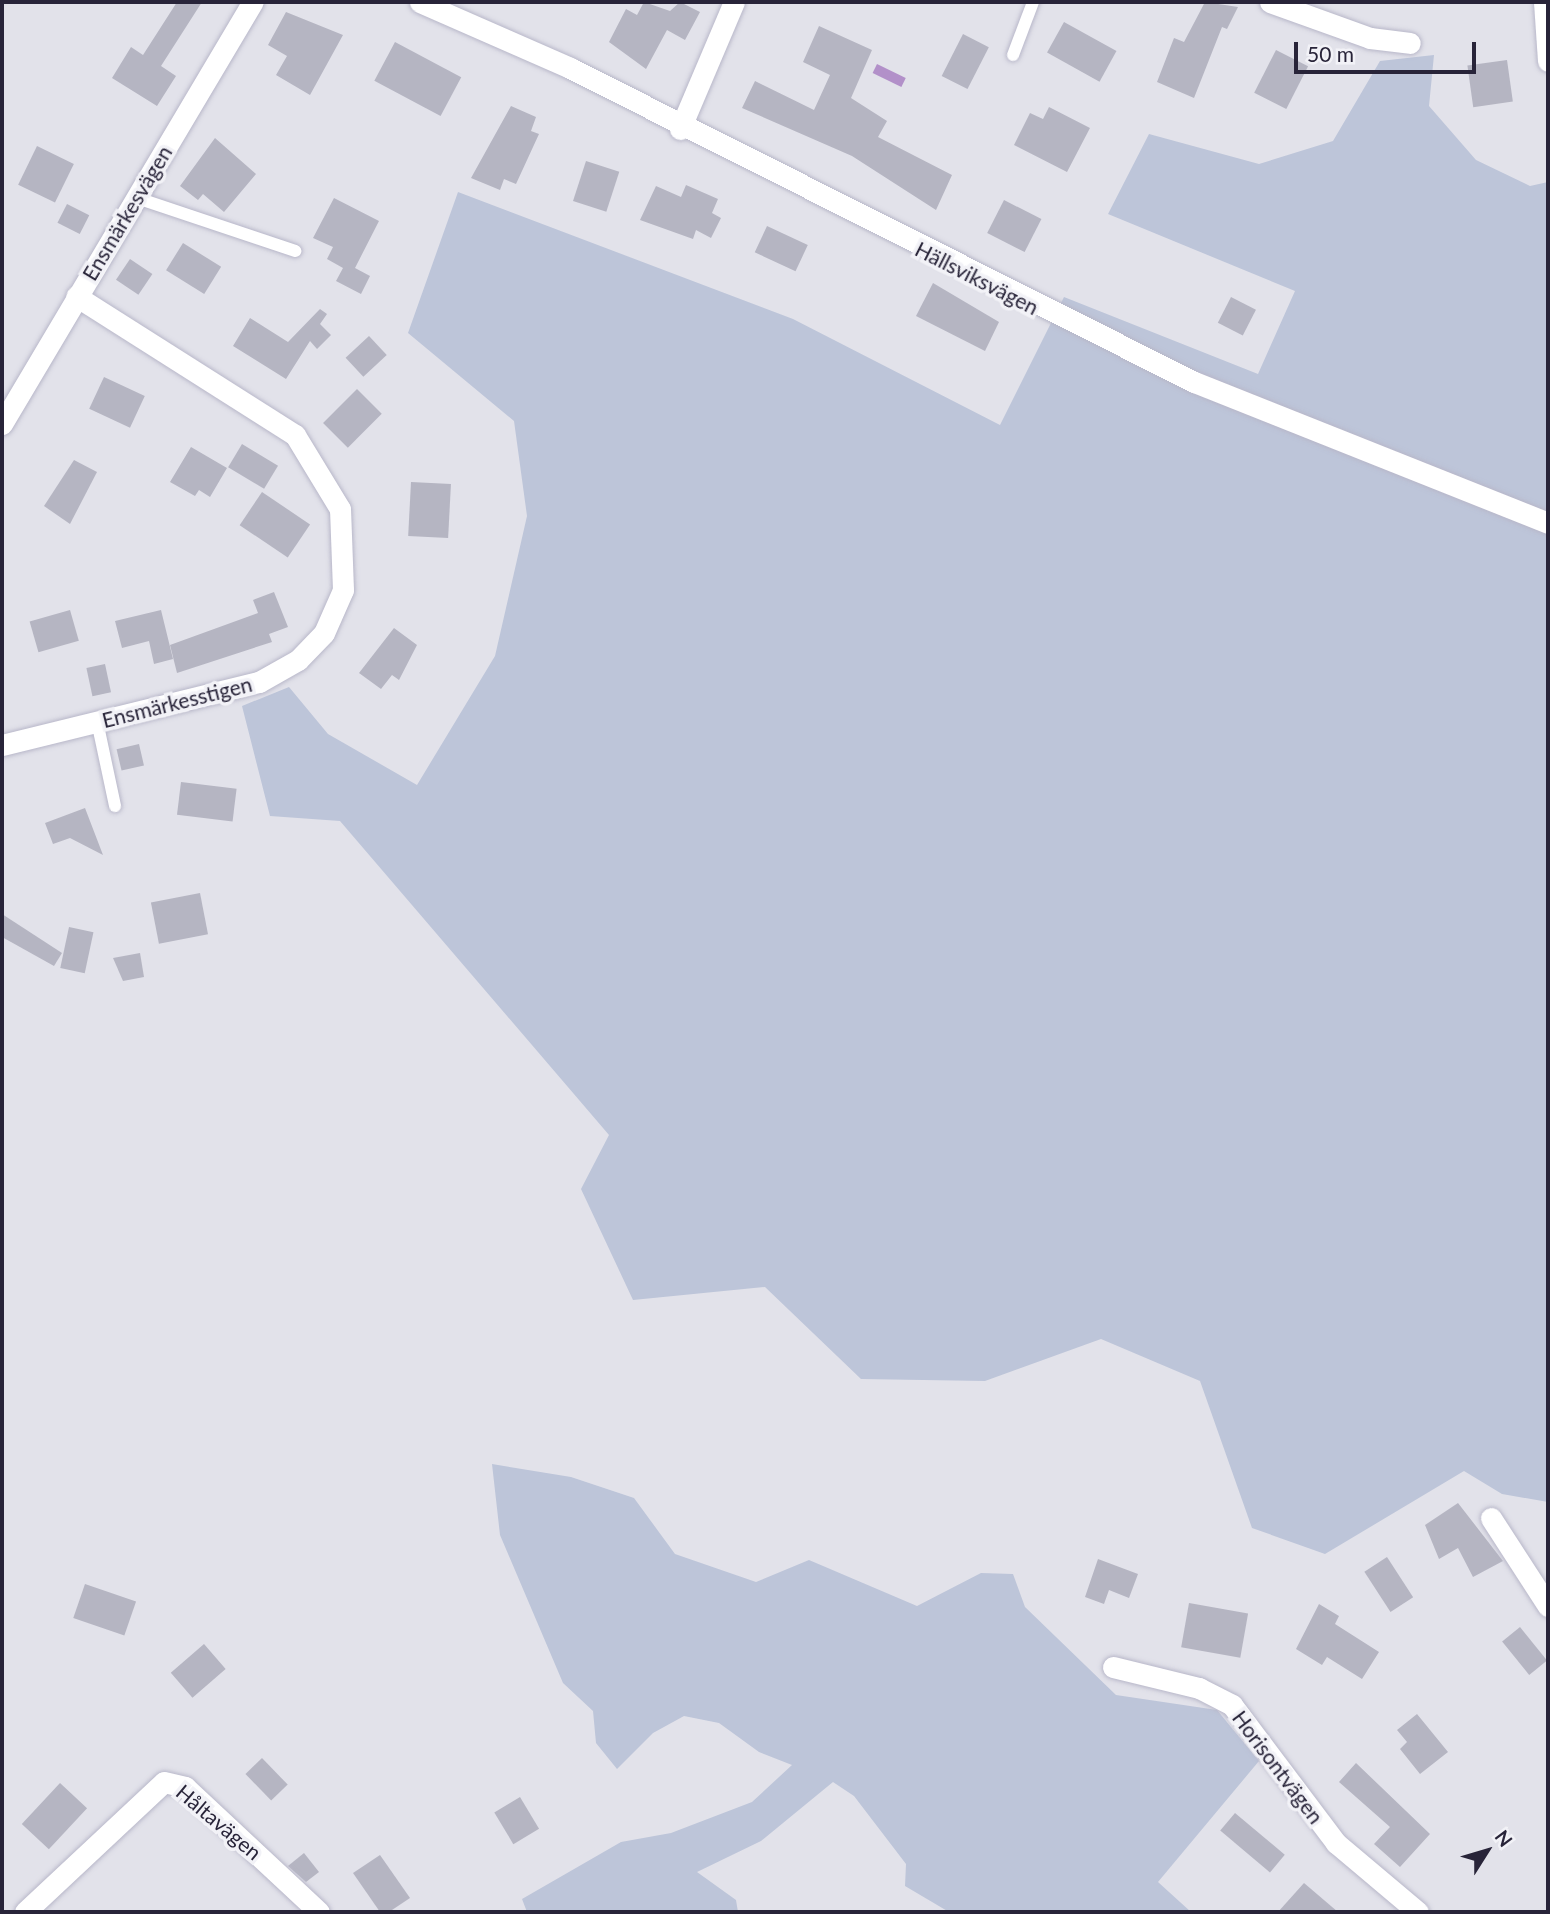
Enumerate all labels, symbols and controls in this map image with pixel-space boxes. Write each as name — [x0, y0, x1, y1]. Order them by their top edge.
scale bar — [1298, 28, 1480, 72]
text: 50 m — [1307, 41, 1354, 66]
street label: Ensmärkesvägen — [77, 141, 177, 285]
street label: Hällsviksvägen — [911, 236, 1043, 320]
street label: Ensmärkesstigen — [99, 671, 255, 733]
street label: Horisontvägen — [1227, 1706, 1329, 1828]
street label: Håltavägen — [171, 1779, 267, 1865]
north arrow — [1452, 1816, 1522, 1886]
text: N — [1491, 1825, 1518, 1851]

